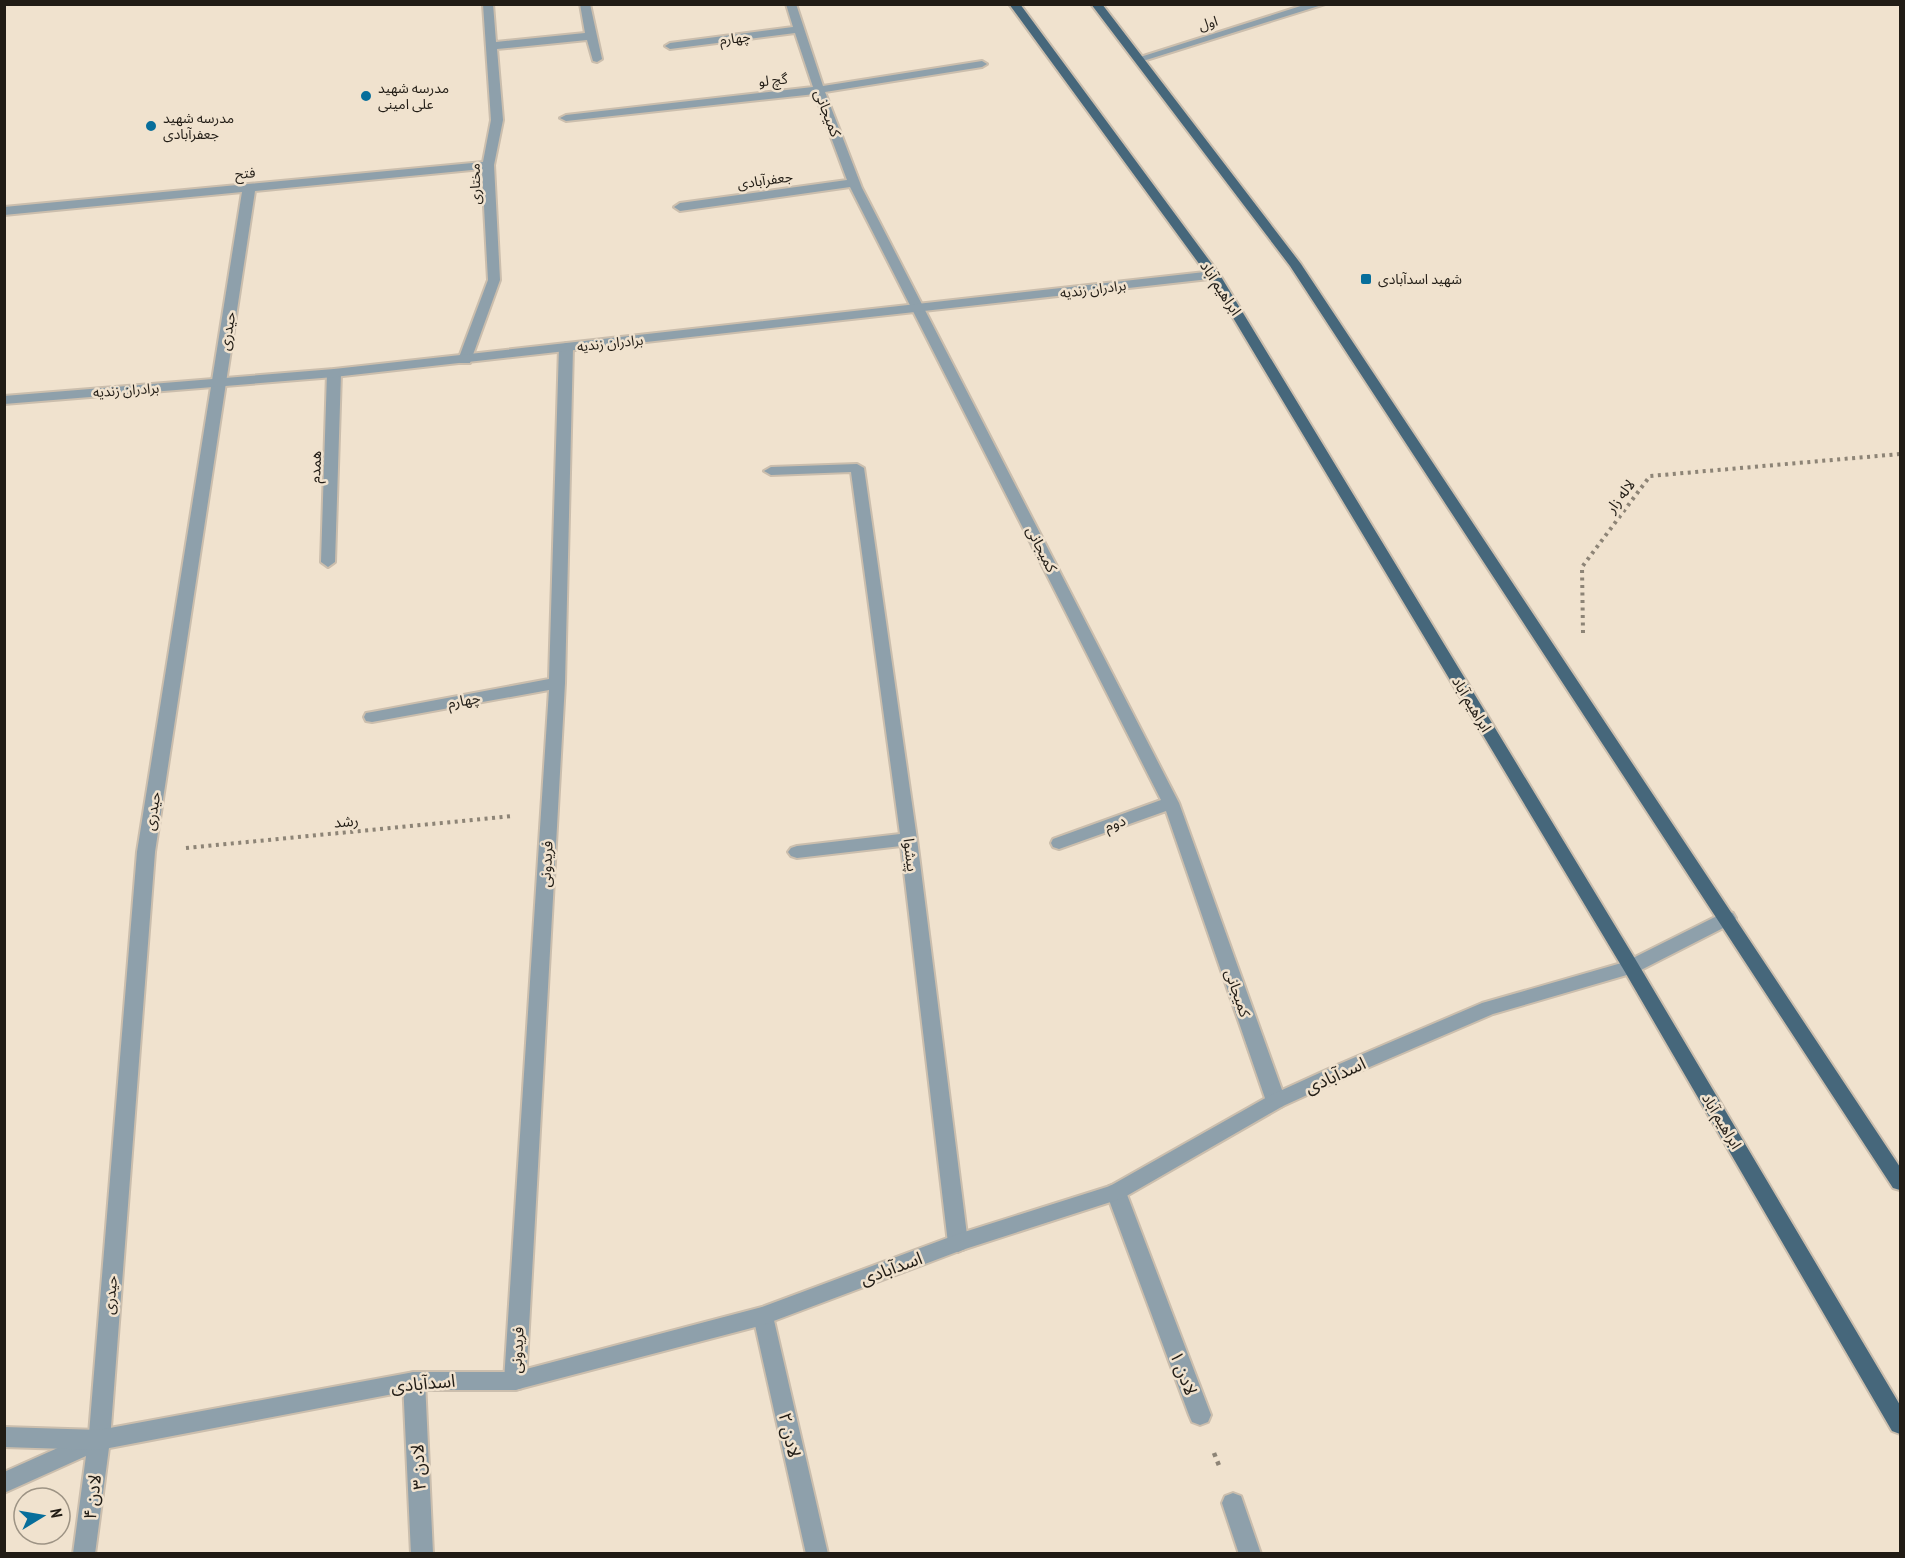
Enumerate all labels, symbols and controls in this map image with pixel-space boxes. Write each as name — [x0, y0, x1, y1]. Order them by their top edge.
street label: اول — [1196, 12, 1220, 34]
street label: چهارم — [719, 27, 752, 51]
street label: گچ لو — [758, 70, 789, 92]
place label: مدرسه شهید علی امینی — [378, 79, 449, 113]
street label: کمیجانی — [810, 87, 846, 140]
marker: مدرسه شهید علی امینی — [359, 89, 373, 103]
place label: مدرسه شهید جعفرآبادی — [163, 109, 234, 143]
marker: مدرسه شهید جعفرآبادی — [144, 119, 158, 133]
street label: فتح — [234, 163, 256, 185]
street label: مختاری — [466, 163, 484, 205]
street label: جعفرآبادی — [736, 167, 794, 193]
street label: ابراهیم آباد — [1195, 257, 1246, 320]
place label: شهید اسدآبادی — [1378, 270, 1462, 288]
marker: شهید اسدآبادی — [1359, 272, 1373, 286]
street label: برادران زندیه — [1059, 276, 1127, 302]
street label: حیدری — [215, 310, 239, 352]
street label: برادران زندیه — [576, 331, 644, 355]
street label: برادران زندیه — [92, 379, 160, 401]
street label: همدم — [305, 450, 327, 484]
street label: لاله زار — [1601, 475, 1639, 517]
street label: کمیجانی — [1022, 523, 1062, 576]
street label: ابراهیم آباد — [1446, 673, 1496, 736]
street label: چهارم — [446, 688, 482, 714]
street label: حیدری — [140, 790, 164, 832]
street label: رشد — [333, 810, 359, 832]
street label: دوم — [1102, 811, 1129, 837]
street label: پیشوا — [898, 837, 922, 873]
street label: فریدونی — [535, 840, 557, 888]
street label: کمیجانی — [1221, 967, 1255, 1020]
street label: اسدآبادی — [1301, 1051, 1369, 1099]
street label: ابراهیم آباد — [1696, 1090, 1746, 1153]
street label: اسدآبادی — [857, 1246, 925, 1290]
street label: حیدری — [99, 1274, 121, 1315]
street label: فریدونی — [506, 1326, 528, 1374]
street label: لادن ۱ — [1165, 1348, 1203, 1398]
street label: اسدآبادی — [390, 1369, 456, 1397]
street label: لادن ۲ — [774, 1410, 806, 1460]
street label: لادن ۳ — [405, 1444, 431, 1490]
street label: لادن ۴ — [78, 1473, 106, 1521]
north arrow — [12, 1486, 72, 1546]
text: N — [46, 1507, 67, 1519]

